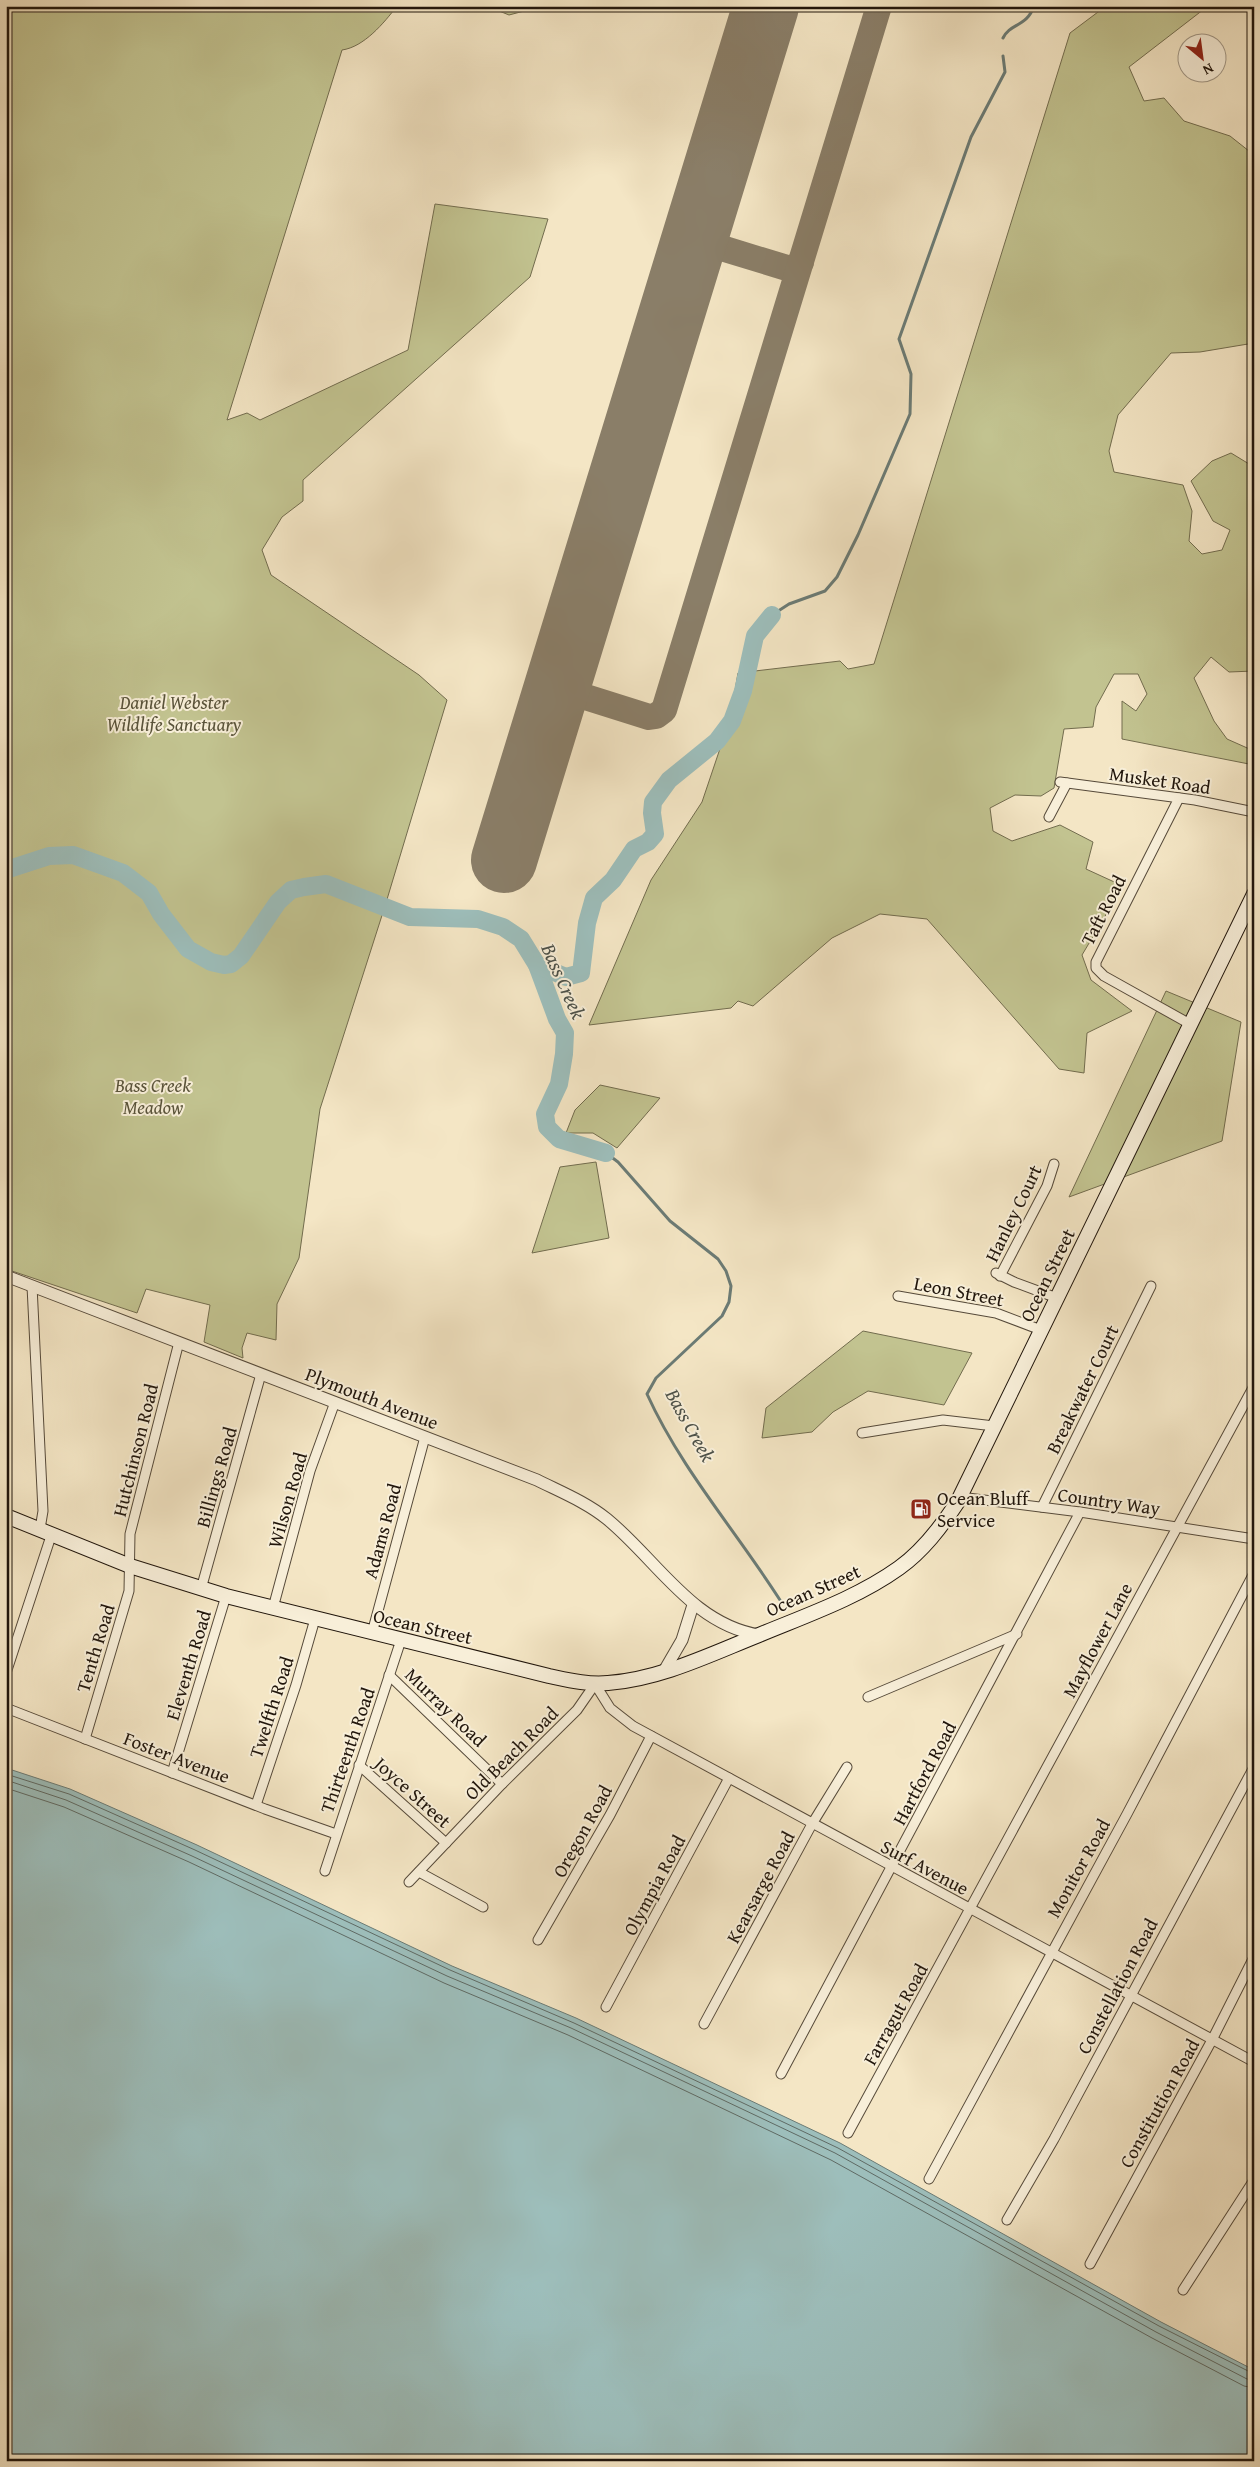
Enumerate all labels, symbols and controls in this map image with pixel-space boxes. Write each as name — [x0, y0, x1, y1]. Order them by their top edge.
north arrow — [1178, 32, 1228, 82]
text: N — [1199, 58, 1217, 81]
park label: Daniel Webster Wildlife Sanctuary — [107, 688, 242, 738]
street label: Musket Road — [1107, 759, 1213, 801]
street label: Taft Road — [1073, 869, 1133, 950]
water label: Bass Creek — [534, 938, 594, 1024]
park label: Bass Creek Meadow — [114, 1071, 191, 1121]
street label: Hanley Court — [977, 1159, 1049, 1266]
street label: Ocean Street — [1012, 1223, 1082, 1326]
street label: Leon Street — [912, 1269, 1007, 1313]
street label: Breakwater Court — [1039, 1319, 1126, 1458]
street label: Plymouth Avenue — [301, 1360, 443, 1436]
street label: Hutchinson Road — [105, 1380, 165, 1519]
water label: Bass Creek — [658, 1382, 723, 1468]
street label: Billings Road — [188, 1422, 244, 1531]
street label: Wilson Road — [260, 1448, 314, 1551]
street label: Adams Road — [356, 1479, 408, 1582]
street label: Country Way — [1056, 1480, 1162, 1522]
place label: Ocean Bluff Service — [937, 1484, 1030, 1534]
fuel station icon: Ocean Bluff Service — [909, 1497, 933, 1521]
street label: Ocean Street — [761, 1557, 865, 1623]
street label: Mayflower Lane — [1055, 1577, 1139, 1703]
street label: Tenth Road — [68, 1600, 122, 1696]
street label: Ocean Street — [371, 1601, 476, 1651]
street label: Eleventh Road — [158, 1606, 218, 1723]
street label: Twelfth Road — [241, 1652, 301, 1761]
street label: Murray Road — [399, 1661, 494, 1754]
street label: Thirteenth Road — [312, 1683, 382, 1816]
street label: Old Beach Road — [458, 1699, 565, 1806]
street label: Hartford Road — [885, 1716, 963, 1830]
street label: Foster Avenue — [120, 1724, 234, 1790]
street label: Joyce Street — [367, 1749, 458, 1834]
street label: Oregon Road — [545, 1779, 619, 1882]
street label: Monitor Road — [1039, 1813, 1117, 1923]
street label: Kearsarge Road — [719, 1825, 802, 1948]
street label: Olympia Road — [616, 1829, 693, 1940]
street label: Surf Avenue — [876, 1832, 974, 1902]
street label: Constellation Road — [1069, 1913, 1165, 2059]
street label: Farragut Road — [856, 1957, 935, 2070]
street label: Constitution Road — [1112, 2033, 1206, 2173]

